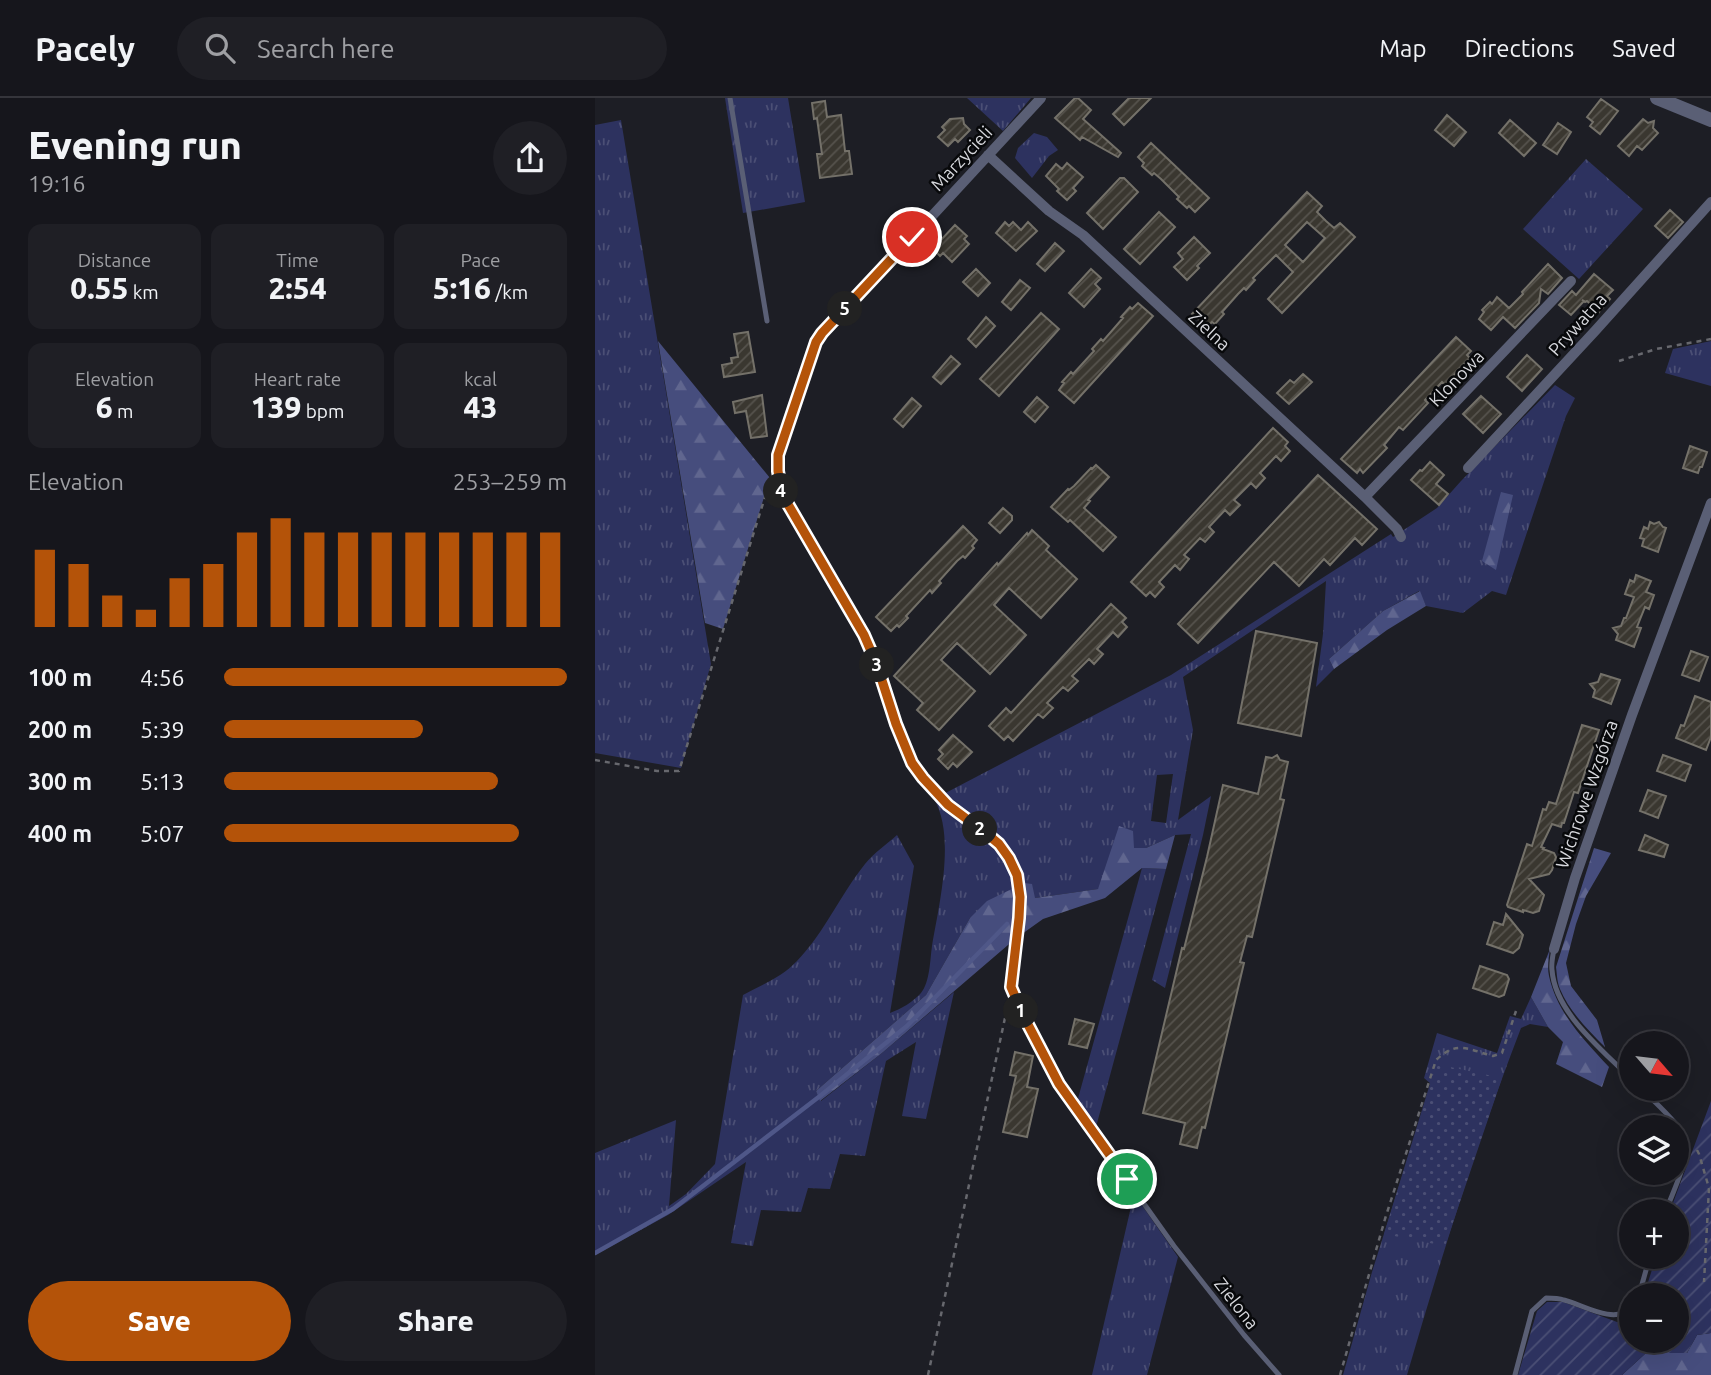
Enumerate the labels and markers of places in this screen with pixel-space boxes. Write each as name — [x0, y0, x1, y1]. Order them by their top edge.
pin — [882, 207, 942, 267]
pin: 5 — [827, 292, 863, 326]
pin: 4 — [763, 474, 799, 508]
pin: 3 — [859, 648, 895, 682]
pin: 2 — [963, 812, 997, 846]
pin: 1 — [1003, 993, 1039, 1028]
pin — [1097, 1149, 1157, 1209]

